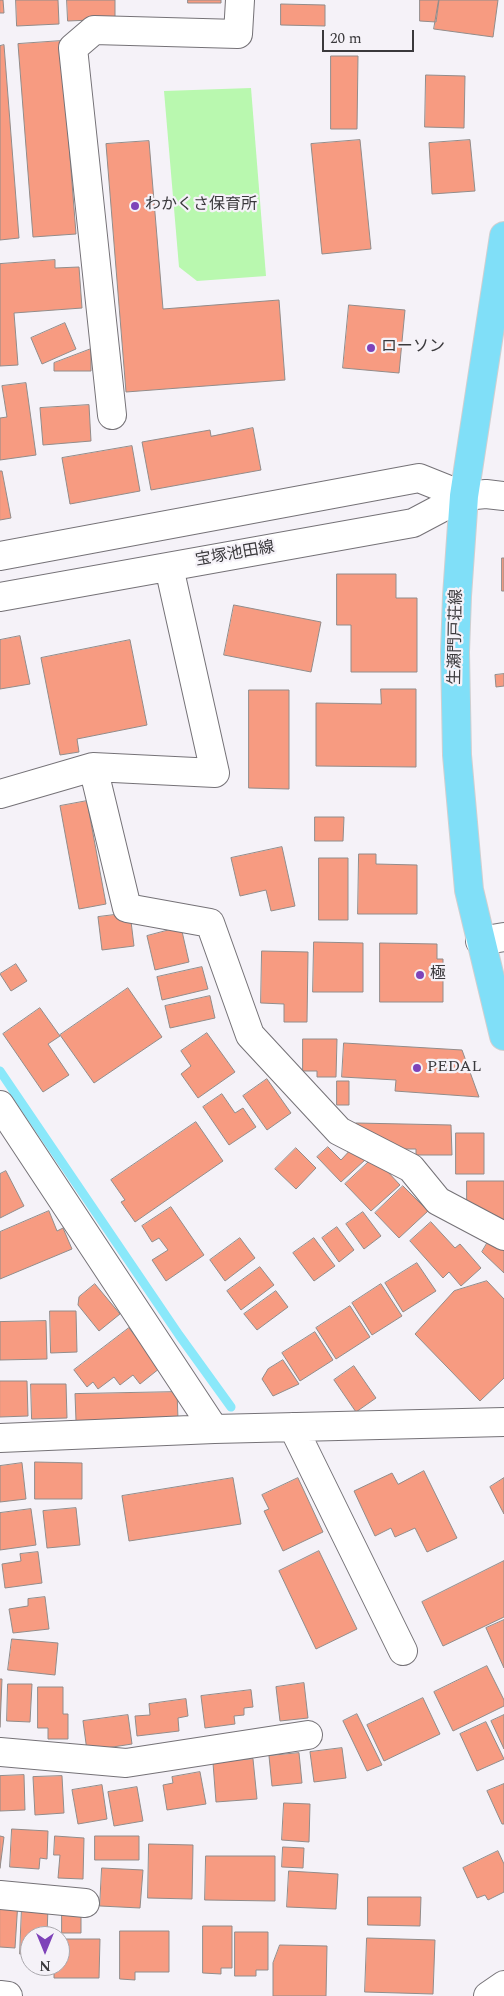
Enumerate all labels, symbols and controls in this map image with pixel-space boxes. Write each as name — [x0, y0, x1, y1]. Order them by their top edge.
scale bar — [324, 20, 416, 52]
text: 20 m — [330, 27, 362, 50]
place label: わかくさ保育所 — [145, 196, 257, 216]
marker: わかくさ保育所 — [129, 200, 141, 212]
place label: ローソン — [381, 338, 445, 358]
marker: ローソン — [365, 342, 377, 354]
street label: 宝塚池田線 — [194, 539, 276, 571]
street label: 生瀬門戸荘線 — [447, 589, 467, 685]
place label: 極 — [430, 965, 446, 985]
marker: 極 — [414, 969, 426, 981]
place label: PEDAL — [427, 1058, 482, 1078]
marker: PEDAL — [411, 1062, 423, 1074]
north arrow — [20, 1926, 70, 1976]
text: N — [39, 1955, 51, 1976]

